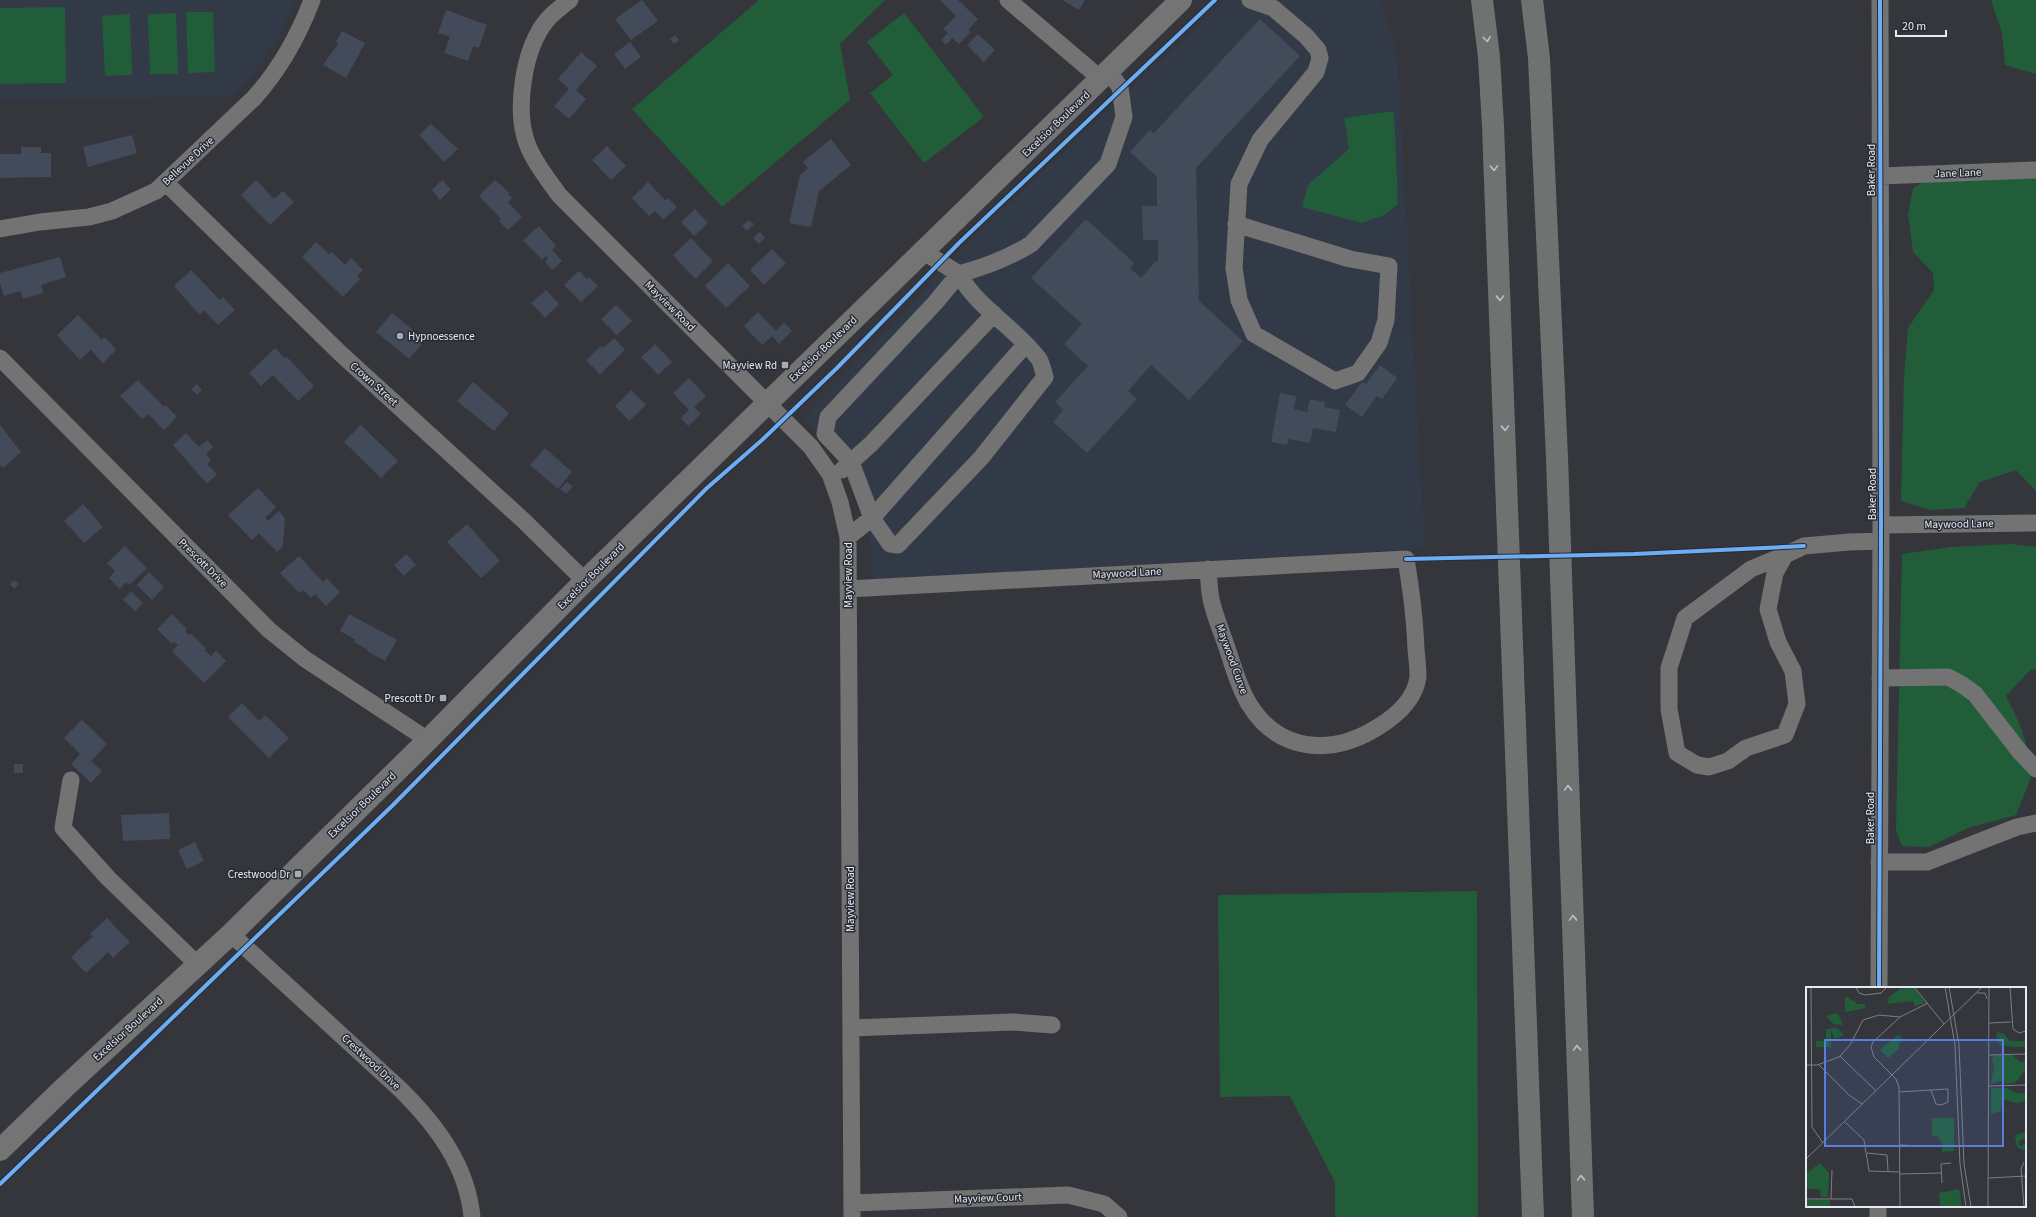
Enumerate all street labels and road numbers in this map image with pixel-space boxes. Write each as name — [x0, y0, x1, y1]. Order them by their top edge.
street label: Excelsior Boulevard — [1019, 88, 1093, 160]
street label: Bellevue Drive — [159, 133, 218, 189]
street label: Baker Road — [1864, 144, 1879, 196]
street label: Jane Lane — [1934, 165, 1982, 181]
street label: Mayview Road — [641, 277, 699, 335]
street label: Excelsior Boulevard — [786, 313, 860, 385]
street label: Crown Street — [347, 358, 401, 410]
street label: Baker Road — [1865, 468, 1880, 520]
street label: Maywood Lane — [1924, 516, 1994, 532]
street label: Prescott Drive — [175, 535, 231, 591]
street label: Excelsior Boulevard — [554, 539, 628, 613]
street label: Mayview Road — [841, 542, 856, 608]
street label: Maywood Lane — [1092, 564, 1162, 582]
street label: Maywood Curve — [1212, 622, 1252, 697]
street label: Excelsior Boulevard — [325, 769, 399, 841]
street label: Baker Road — [1863, 792, 1878, 844]
street label: Mayview Road — [843, 866, 858, 932]
street label: Excelsior Boulevard — [90, 993, 166, 1065]
street label: Crestwood Drive — [338, 1031, 404, 1094]
street label: Mayview Court — [954, 1189, 1022, 1207]

